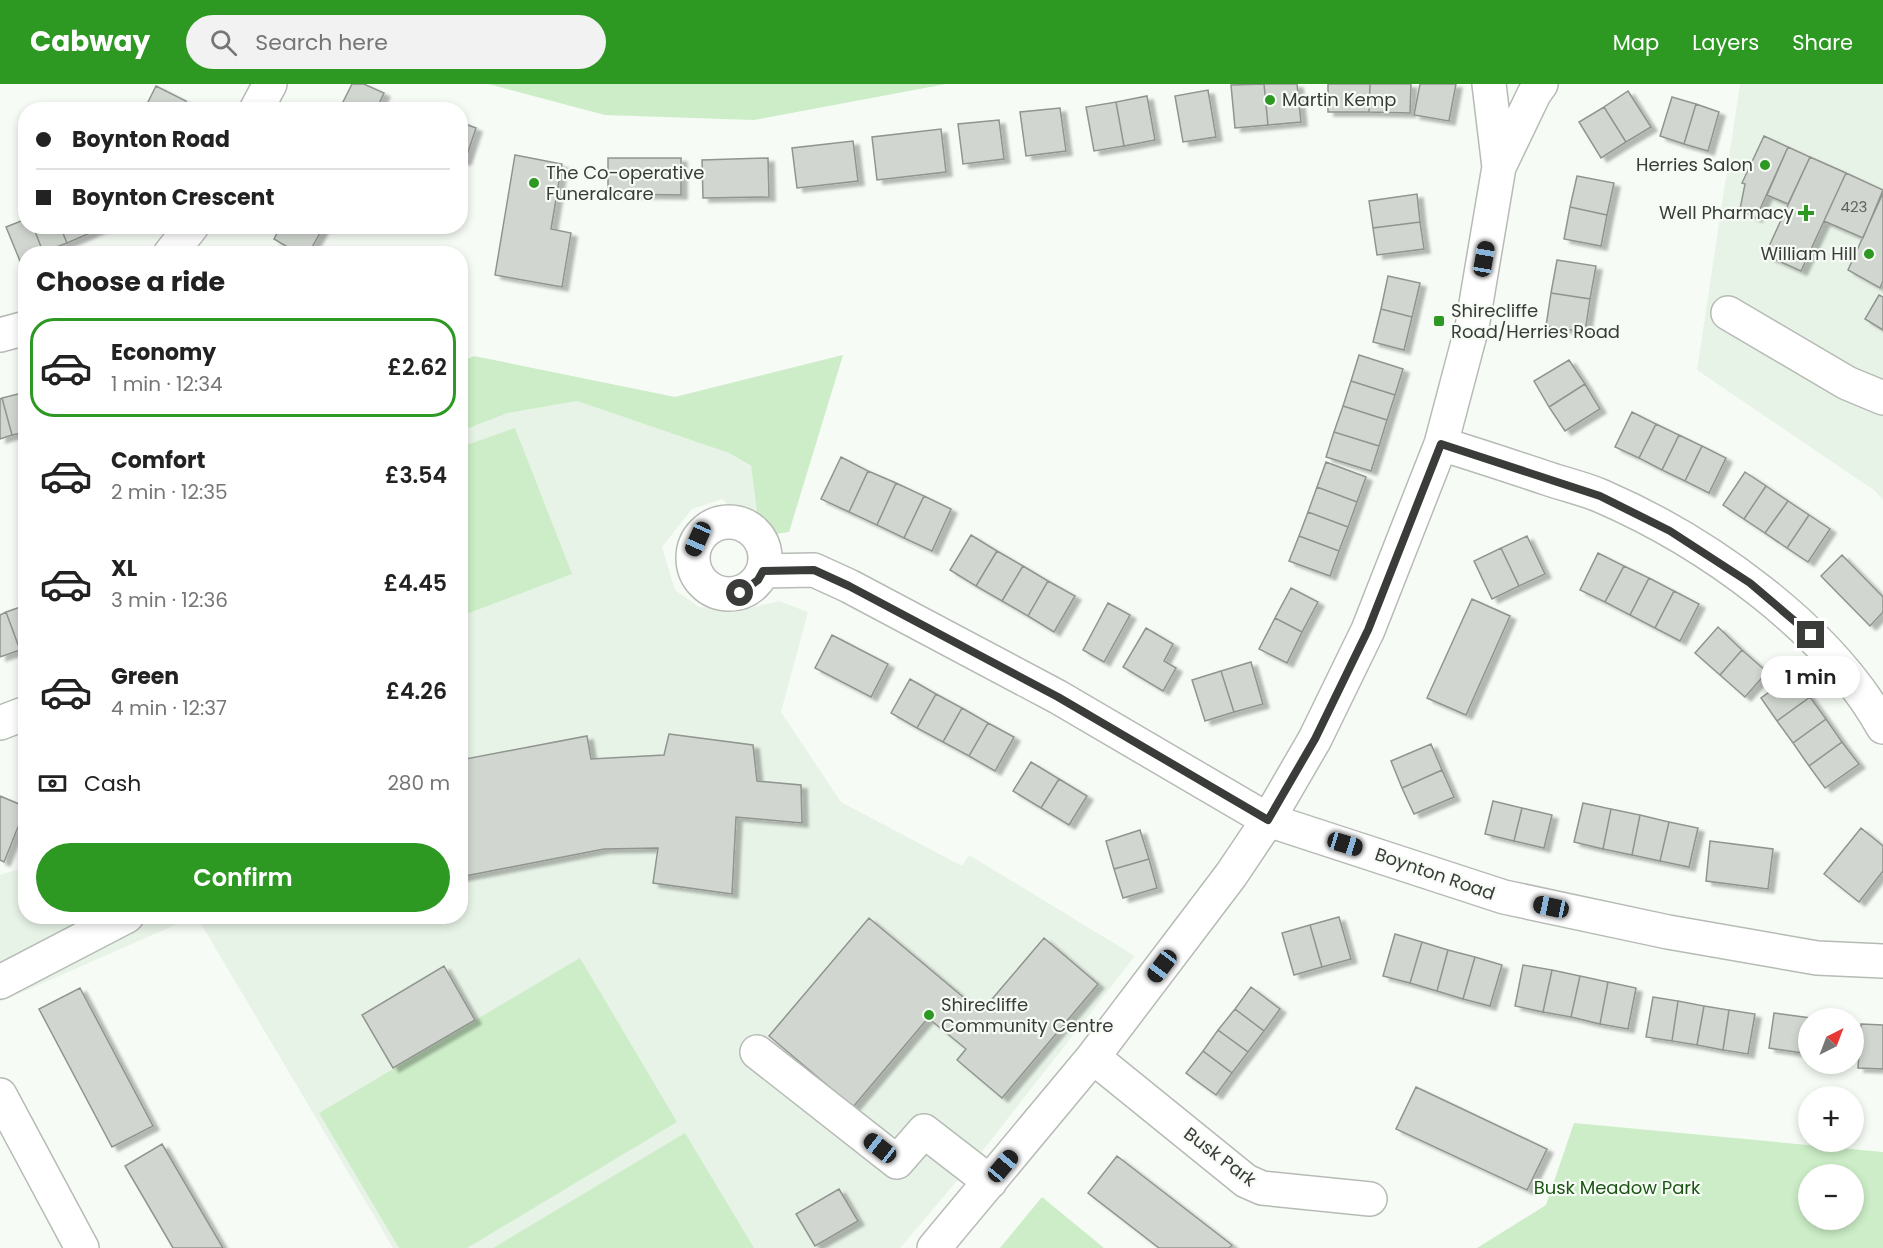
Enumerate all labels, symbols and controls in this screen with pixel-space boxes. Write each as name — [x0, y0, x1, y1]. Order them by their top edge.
search box — [186, 15, 606, 69]
text: Cabway — [30, 22, 150, 61]
icon: search — [207, 26, 240, 59]
text: Search here — [255, 27, 388, 58]
text: Map — [1613, 28, 1659, 57]
text: Layers — [1692, 28, 1759, 57]
text: Share — [1792, 28, 1853, 57]
place label: Martin Kemp — [1282, 87, 1396, 112]
marker: Martin Kemp — [1263, 93, 1277, 107]
text: Boynton Road — [72, 124, 230, 155]
place label: Herries Salon — [1636, 152, 1753, 177]
marker: Herries Salon — [1758, 158, 1772, 172]
place label: The Co-operative Funeralcare — [546, 160, 705, 206]
marker: The Co-operative Funeralcare — [527, 176, 541, 190]
text: Boynton Crescent — [72, 182, 274, 213]
house number: 423 — [1841, 196, 1867, 217]
place label: Well Pharmacy — [1659, 200, 1794, 225]
marker: Well Pharmacy — [1799, 206, 1813, 220]
car — [1472, 240, 1496, 278]
place label: William Hill — [1760, 241, 1857, 266]
marker: William Hill — [1862, 247, 1876, 261]
text: Choose a ride — [36, 263, 225, 300]
place label: Shirecliffe Road/Herries Road — [1451, 298, 1620, 344]
marker: Shirecliffe Road/Herries Road — [1432, 314, 1446, 328]
text: Economy — [111, 337, 216, 368]
icon: car — [39, 341, 93, 395]
text: £2.62 — [388, 352, 447, 383]
text: 1 min · 12:34 — [111, 370, 223, 398]
text: Comfort — [111, 445, 205, 476]
icon: car — [39, 449, 93, 503]
text: £3.54 — [385, 460, 447, 491]
text: 2 min · 12:35 — [111, 478, 228, 506]
car — [682, 519, 714, 559]
text: XL — [111, 553, 137, 584]
icon: car — [39, 557, 93, 611]
text: £4.45 — [384, 568, 447, 599]
route start — [726, 579, 753, 606]
text: 3 min · 12:36 — [111, 586, 228, 614]
route end — [1797, 621, 1824, 648]
callout: 1 min — [1762, 656, 1860, 698]
text: Green — [111, 661, 179, 692]
text: 1 min — [1785, 663, 1836, 691]
icon: car — [39, 665, 93, 719]
text: £4.26 — [386, 676, 447, 707]
text: 4 min · 12:37 — [111, 694, 227, 722]
icon: cash — [36, 767, 69, 800]
text: Cash — [84, 768, 141, 799]
text: 280 m — [387, 769, 450, 797]
car — [1325, 830, 1365, 858]
street label: Boynton Road — [1372, 841, 1499, 906]
button: Confirm — [36, 843, 450, 912]
car — [1532, 894, 1570, 920]
car — [1144, 946, 1180, 986]
place label: Shirecliffe Community Centre — [941, 992, 1113, 1038]
marker: Shirecliffe Community Centre — [922, 1008, 936, 1022]
north arrow — [1798, 1008, 1864, 1074]
map controls — [1798, 1008, 1864, 1230]
button: + — [1798, 1086, 1864, 1152]
street label: Busk Park — [1179, 1121, 1262, 1192]
car — [860, 1130, 900, 1166]
car — [985, 1146, 1021, 1186]
button: − — [1798, 1164, 1864, 1230]
park label: Busk Meadow Park — [1534, 1175, 1701, 1200]

